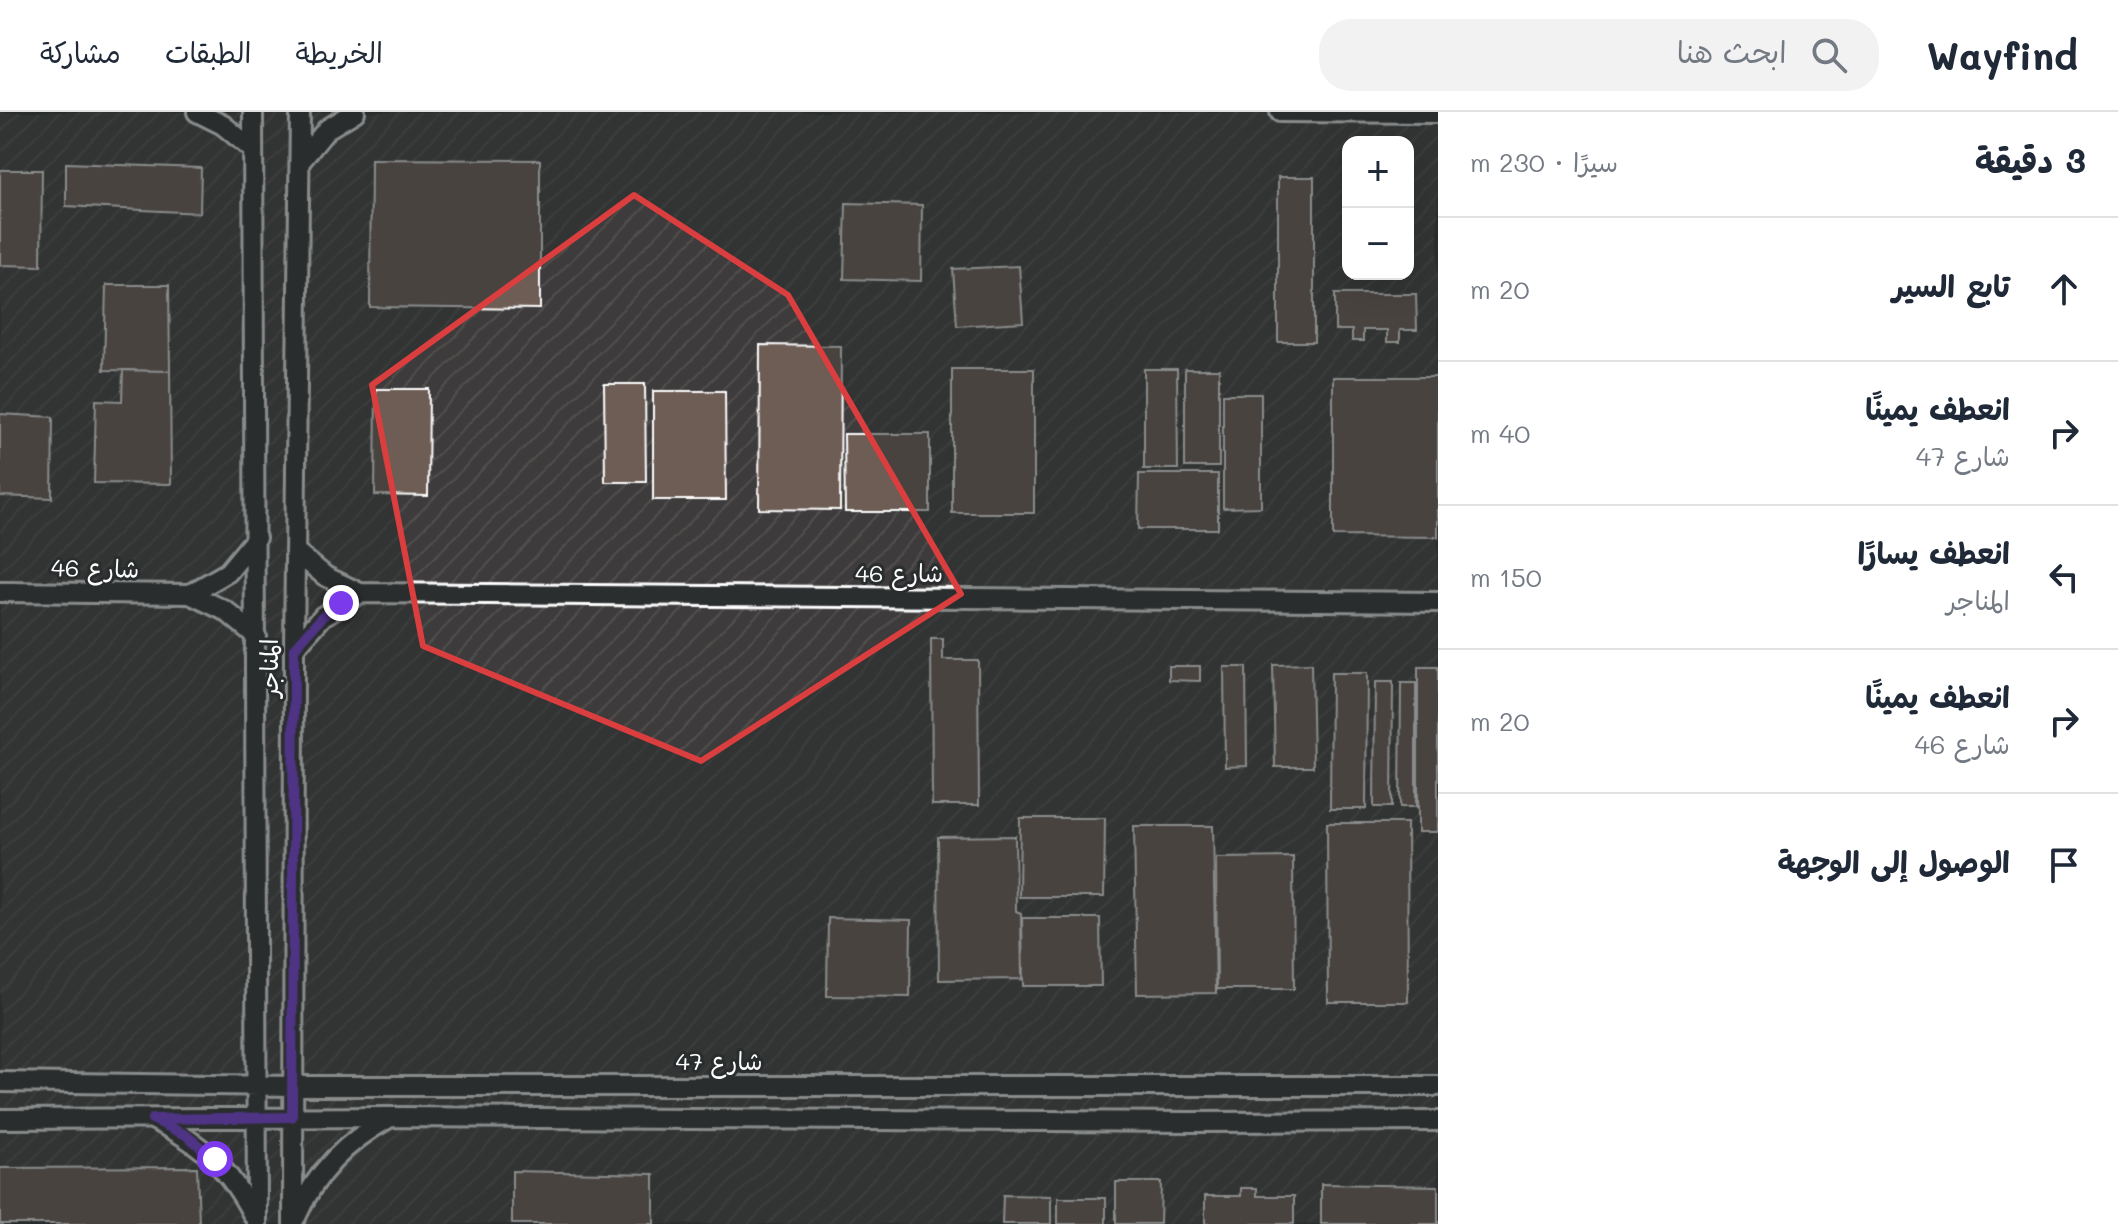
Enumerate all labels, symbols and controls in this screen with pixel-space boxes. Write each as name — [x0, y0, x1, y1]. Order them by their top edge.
search box — [1319, 19, 1879, 91]
text: Wayfind — [1927, 30, 2078, 80]
text: ابحث هنا — [1677, 31, 1787, 71]
icon: search — [1807, 33, 1851, 77]
text: مشاركة — [40, 34, 121, 70]
text: الطبقات — [165, 34, 251, 70]
text: الخريطة — [295, 34, 383, 70]
map controls — [1342, 136, 1414, 280]
button: + — [1342, 136, 1414, 208]
text: 3 دقيقة — [1975, 137, 2086, 182]
text: سيرًا · 230 m — [1470, 145, 1618, 179]
button: − — [1342, 208, 1414, 280]
text: تابع السير — [1892, 265, 2010, 305]
icon: ahead — [2042, 267, 2086, 311]
text: 20 m — [1470, 272, 1530, 306]
text: انعطف يمينًا — [1865, 388, 2010, 428]
icon: right — [2042, 411, 2086, 455]
text: 40 m — [1470, 416, 1530, 450]
text: شارع 47 — [1916, 439, 2010, 473]
text: انعطف يسارًا — [1857, 532, 2010, 572]
street label: شارع 46 — [51, 551, 139, 587]
icon: left — [2042, 555, 2086, 599]
street label: شارع 46 — [855, 557, 943, 591]
text: 150 m — [1470, 560, 1542, 594]
text: المناجر — [1946, 583, 2010, 617]
route end — [323, 585, 359, 621]
street label: المناجر — [253, 639, 284, 699]
text: انعطف يمينًا — [1865, 676, 2010, 716]
icon: right — [2042, 699, 2086, 743]
text: 20 m — [1470, 704, 1530, 738]
text: شارع 46 — [1914, 727, 2010, 761]
text: الوصول إلى الوجهة — [1777, 841, 2010, 881]
icon: arrive — [2042, 843, 2086, 887]
street label: شارع 47 — [675, 1045, 763, 1079]
route start — [197, 1141, 233, 1177]

